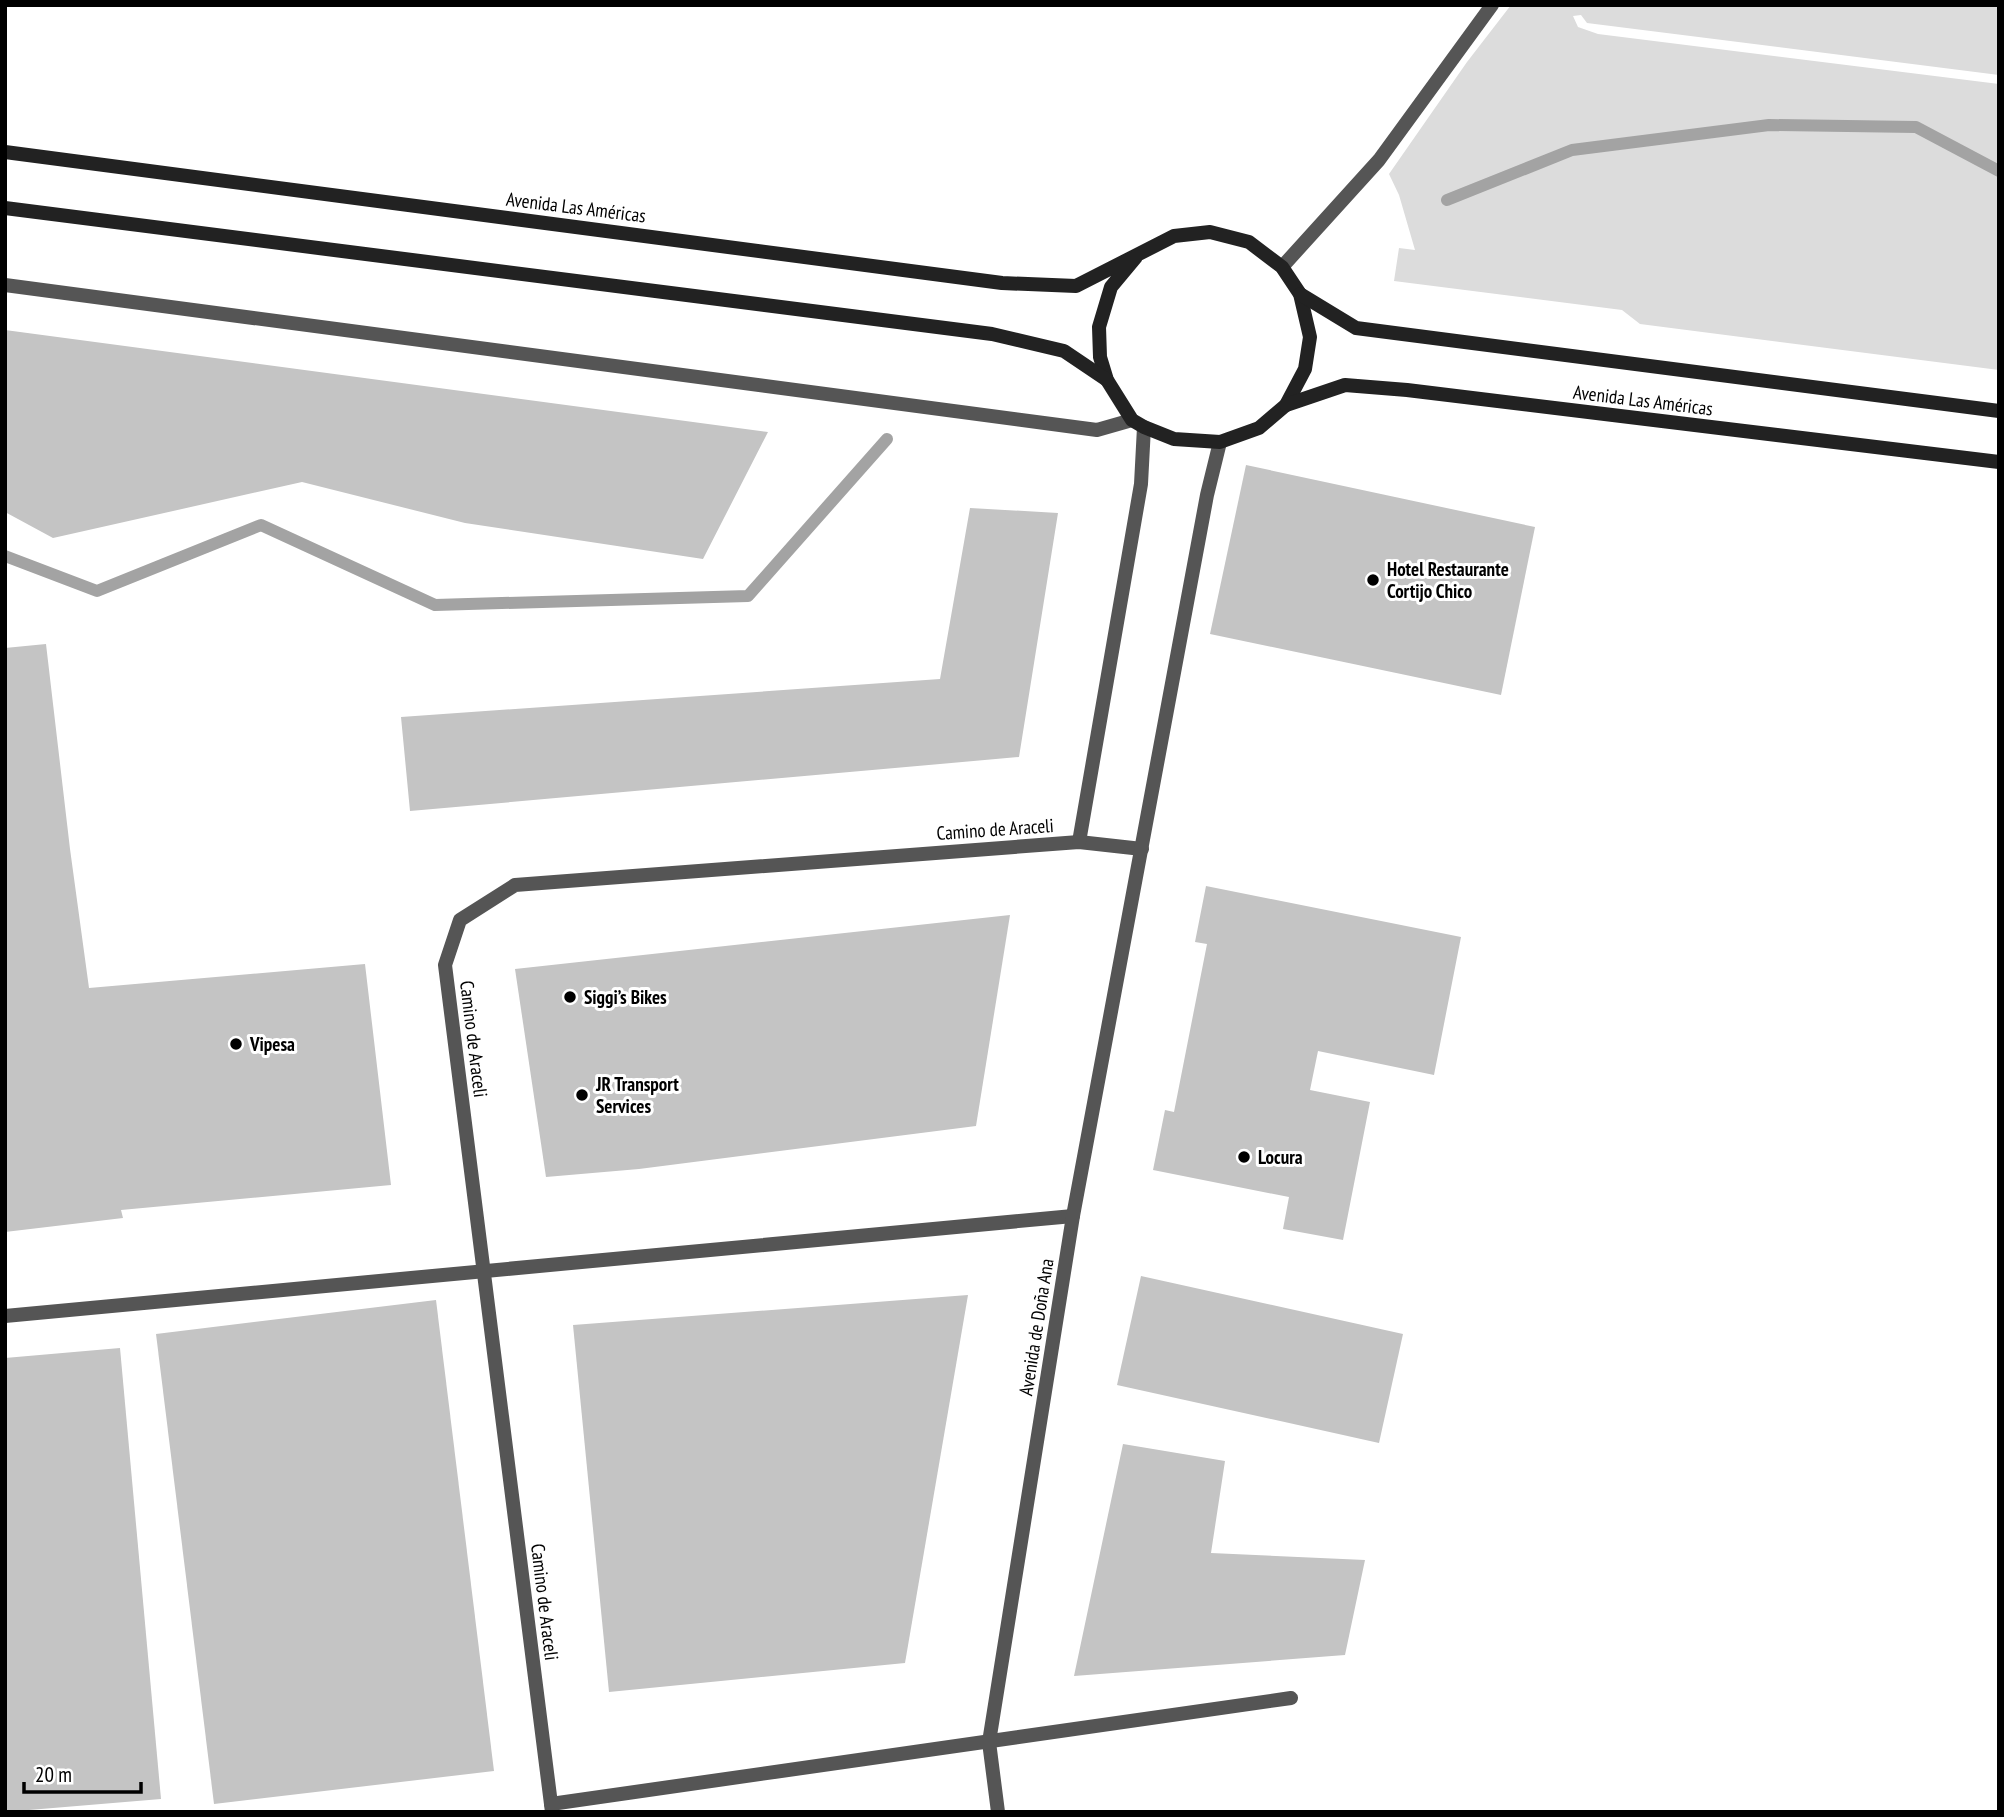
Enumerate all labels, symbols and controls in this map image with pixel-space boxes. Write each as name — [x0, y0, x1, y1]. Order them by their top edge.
street label: Avenida Las Américas — [505, 187, 647, 227]
street label: Avenida Las Américas — [1572, 380, 1714, 420]
place label: Hotel Restaurante Cortijo Chico — [1387, 557, 1509, 603]
marker: Hotel Restaurante Cortijo Chico — [1365, 572, 1381, 588]
street label: Camino de Araceli — [936, 813, 1054, 845]
street label: Camino de Araceli — [455, 979, 493, 1099]
place label: Siggi’s Bikes — [584, 985, 667, 1009]
marker: Siggi’s Bikes — [562, 989, 578, 1005]
place label: Vipesa — [249, 1032, 295, 1056]
marker: Vipesa — [228, 1036, 244, 1052]
place label: JR Transport Services — [595, 1072, 679, 1118]
marker: JR Transport Services — [574, 1087, 590, 1103]
place label: Locura — [1258, 1145, 1303, 1169]
marker: Locura — [1236, 1149, 1252, 1165]
street label: Avenida de Doña Ana — [1013, 1257, 1059, 1397]
street label: Camino de Araceli — [526, 1542, 564, 1662]
scale bar — [24, 1750, 142, 1794]
text: 20 m — [35, 1761, 72, 1788]

